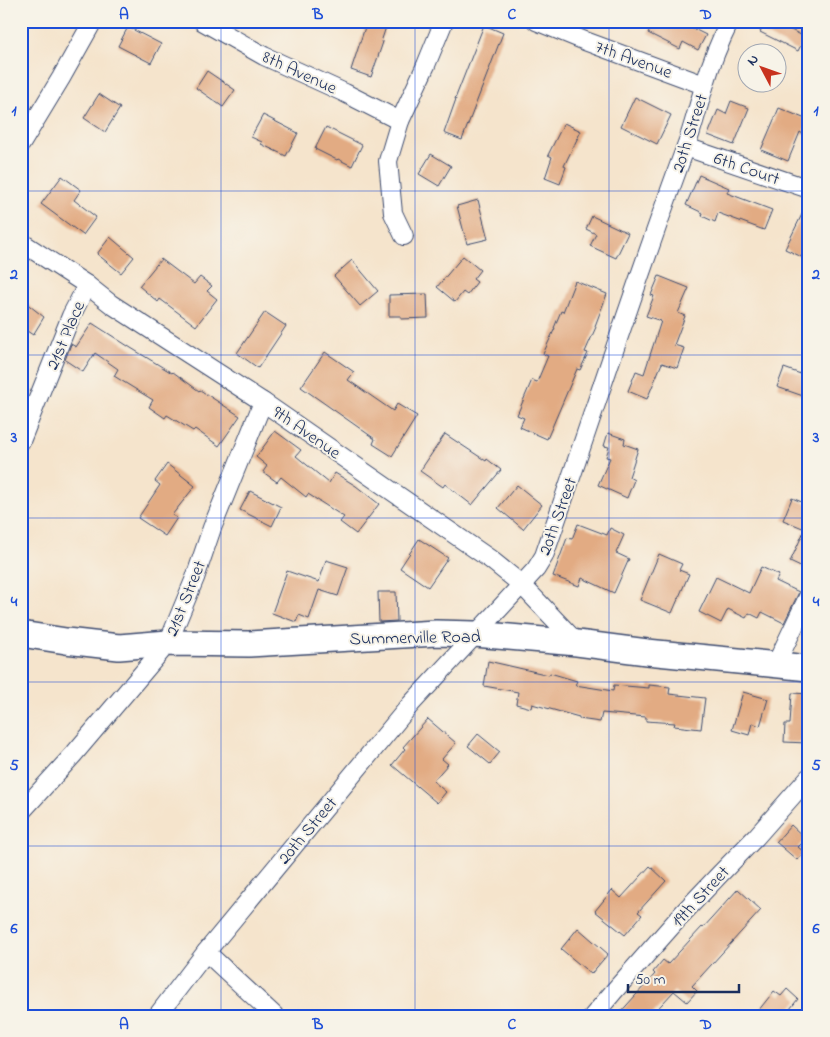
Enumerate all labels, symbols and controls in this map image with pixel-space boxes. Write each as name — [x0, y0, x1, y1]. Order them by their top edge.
text: A — [119, 3, 129, 27]
text: B — [312, 3, 324, 27]
text: C — [508, 3, 517, 27]
text: D — [699, 3, 712, 27]
street label: 7th Avenue — [591, 35, 676, 87]
north arrow — [738, 42, 788, 92]
street label: 8th Avenue — [258, 45, 342, 103]
text: N — [742, 50, 764, 71]
street label: 20th Street — [666, 91, 716, 176]
text: 1 — [11, 99, 17, 123]
text: 1 — [813, 99, 819, 123]
street label: 6th Court — [710, 147, 783, 193]
text: 2 — [9, 263, 18, 287]
text: 2 — [811, 263, 820, 287]
street label: 21st Place — [41, 296, 93, 374]
street label: 9th Avenue — [266, 401, 346, 467]
text: 3 — [10, 426, 18, 450]
text: 3 — [812, 426, 820, 450]
street label: 20th Street — [533, 474, 585, 559]
street label: 21st Street — [160, 557, 214, 641]
text: 4 — [10, 590, 18, 614]
text: 4 — [812, 590, 820, 614]
street label: Summerville Road — [349, 625, 481, 653]
text: 5 — [9, 754, 19, 778]
text: 5 — [811, 754, 821, 778]
street label: 20th Street — [272, 792, 345, 871]
street label: 19th Street — [666, 861, 737, 934]
text: 6 — [9, 917, 18, 941]
text: 6 — [811, 917, 820, 941]
scale bar — [628, 962, 739, 994]
text: 50 m — [635, 969, 666, 991]
text: A — [119, 1013, 129, 1037]
text: B — [312, 1013, 324, 1037]
text: C — [508, 1013, 517, 1037]
text: D — [699, 1013, 712, 1037]

